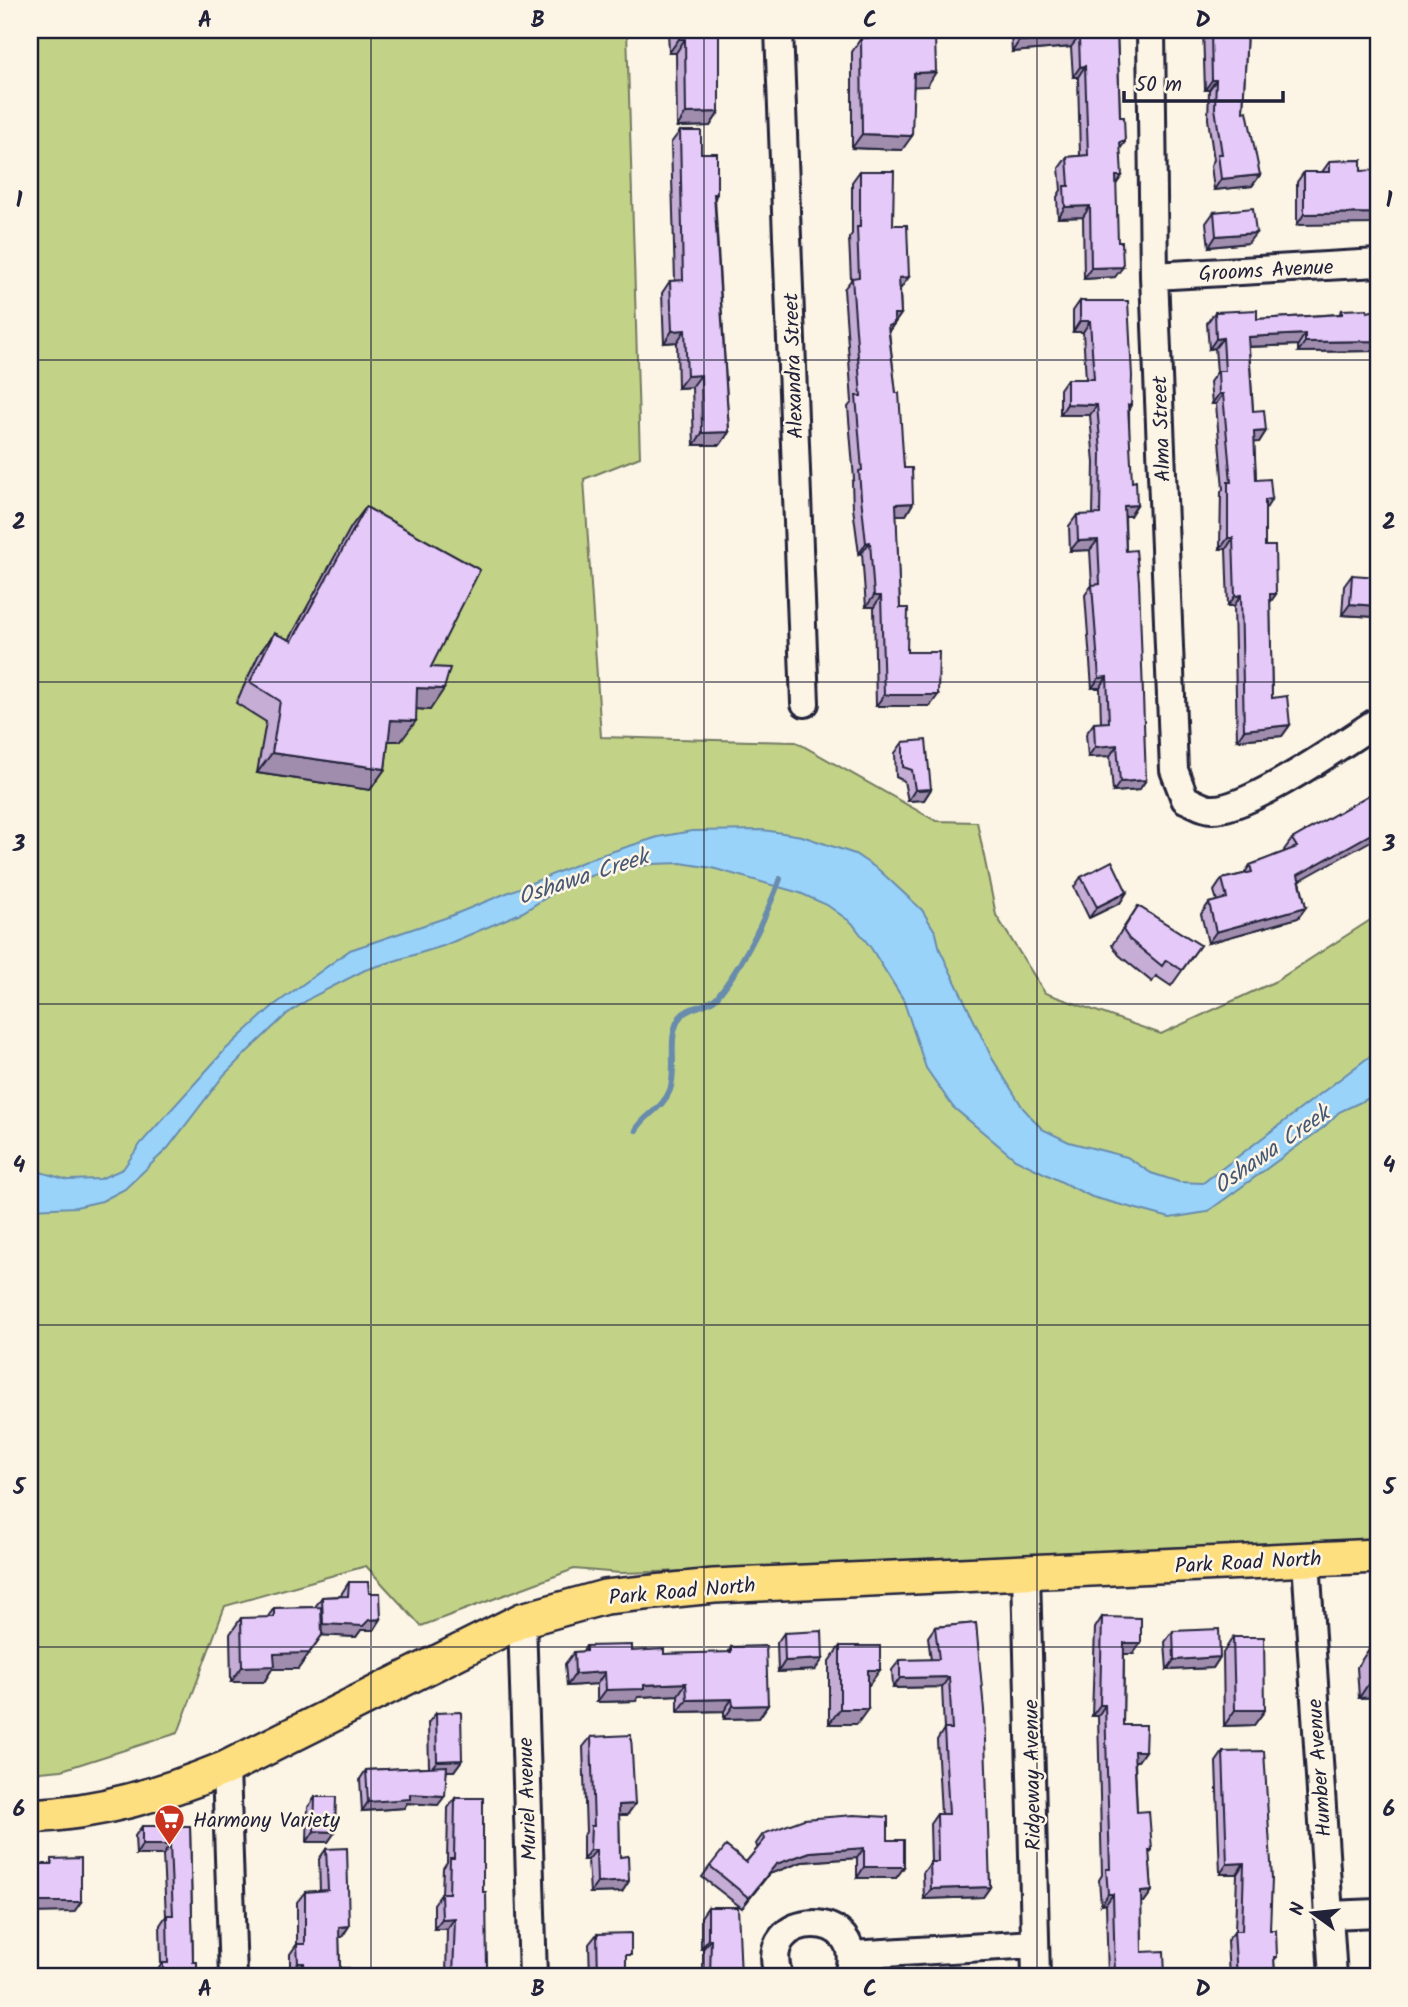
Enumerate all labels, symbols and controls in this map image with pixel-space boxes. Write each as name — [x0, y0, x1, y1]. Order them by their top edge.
text: A — [198, 3, 212, 39]
text: B — [531, 3, 545, 39]
text: C — [863, 3, 877, 39]
text: D — [1195, 3, 1211, 39]
scale bar — [1124, 60, 1284, 104]
text: 50 m — [1135, 69, 1182, 102]
text: 1 — [16, 183, 23, 219]
text: 1 — [1386, 183, 1393, 219]
street label: Grooms Avenue — [1198, 251, 1335, 292]
street label: Alexandra Street — [775, 291, 814, 440]
street label: Alma Street — [1144, 374, 1181, 483]
text: 2 — [12, 505, 26, 541]
text: 2 — [1382, 505, 1396, 541]
text: 3 — [12, 827, 26, 863]
text: 3 — [1382, 827, 1396, 863]
water label: Oshawa Creek — [514, 839, 657, 916]
water label: Oshawa Creek — [1206, 1095, 1341, 1204]
text: 4 — [13, 1148, 26, 1184]
text: 4 — [1383, 1148, 1396, 1184]
text: 5 — [12, 1470, 27, 1506]
text: 5 — [1382, 1470, 1397, 1506]
street label: Park Road North — [1174, 1543, 1322, 1584]
street label: Park Road North — [607, 1570, 757, 1615]
street label: Humber Avenue — [1299, 1697, 1342, 1838]
street label: Ridgeway Avenue — [1016, 1699, 1051, 1851]
street label: Muriel Avenue — [510, 1736, 547, 1861]
text: 6 — [13, 1792, 25, 1828]
text: 6 — [1383, 1792, 1395, 1828]
supermarket icon: Harmony Variety — [153, 1803, 187, 1847]
place label: Harmony Variety — [193, 1805, 340, 1838]
north arrow — [1278, 1878, 1348, 1948]
text: N — [1282, 1899, 1315, 1919]
text: A — [198, 1972, 212, 2007]
text: B — [531, 1972, 545, 2007]
text: C — [863, 1972, 877, 2007]
text: D — [1195, 1972, 1211, 2007]

